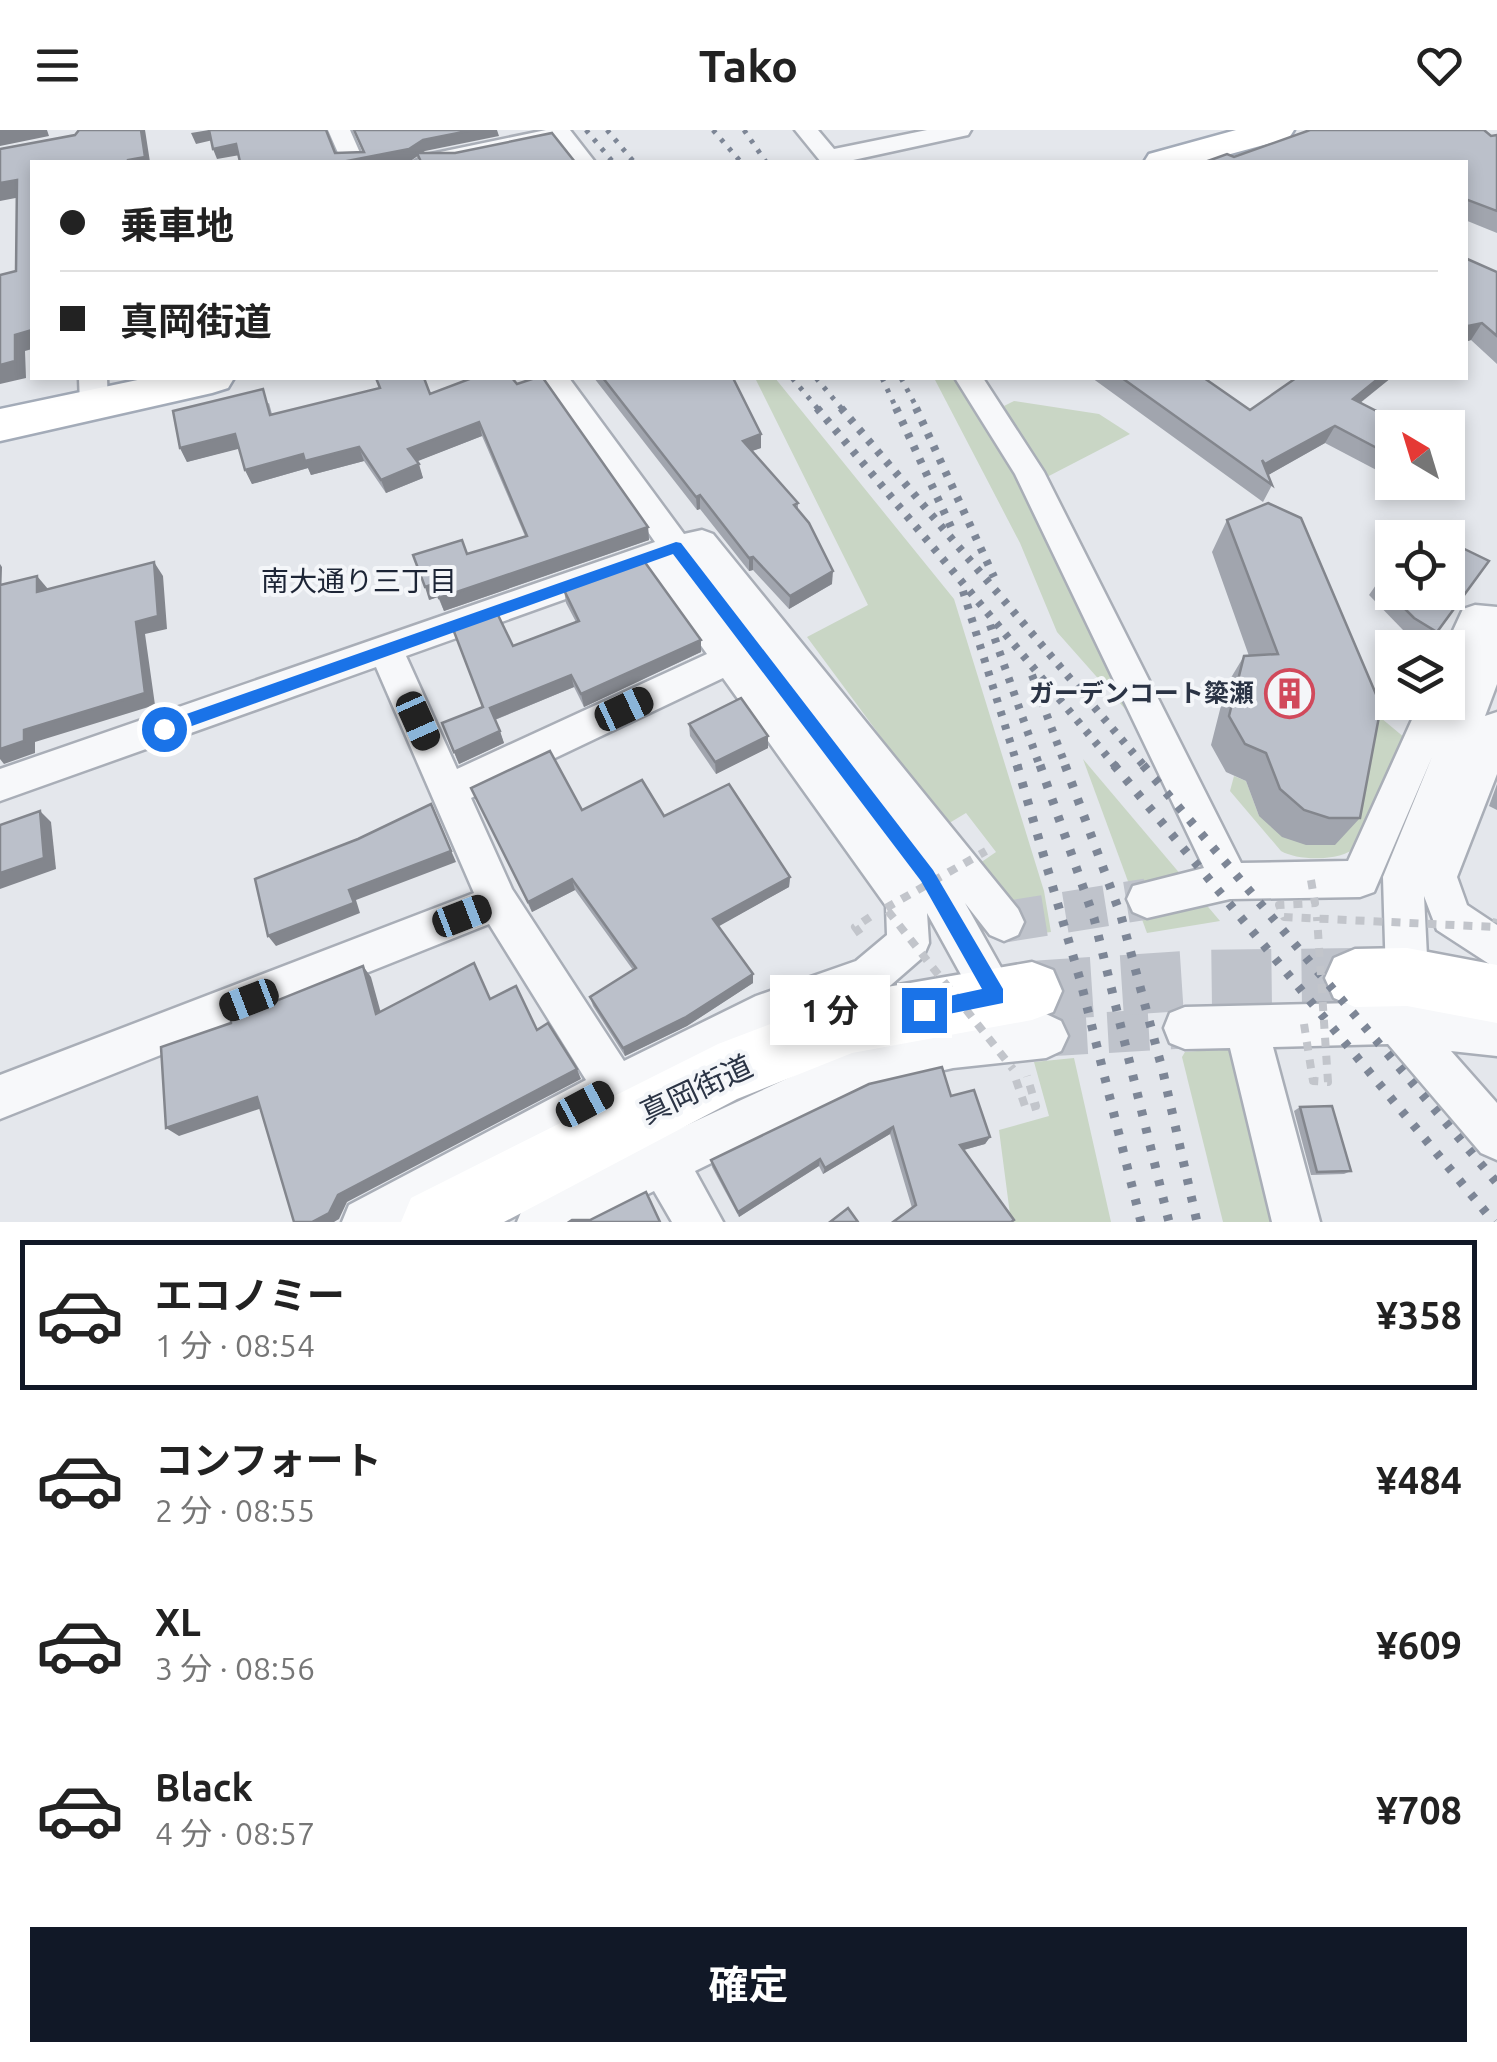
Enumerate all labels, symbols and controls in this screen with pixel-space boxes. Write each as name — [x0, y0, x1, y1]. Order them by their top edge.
icon: menu — [30, 38, 85, 93]
icon: heart — [1412, 38, 1467, 93]
text: Tako — [699, 40, 798, 91]
text: 乗車地 — [120, 204, 234, 246]
text: 真岡街道 — [120, 300, 272, 342]
north arrow — [1375, 410, 1465, 500]
map controls — [1375, 410, 1465, 720]
button: locate — [1375, 520, 1465, 610]
district label: 南大通り三丁目 — [261, 565, 457, 596]
button: layers — [1375, 630, 1465, 720]
building icon: ガーデンコート簗瀬 — [1263, 667, 1315, 719]
place label: ガーデンコート簗瀬 — [1029, 679, 1254, 707]
car — [590, 683, 658, 735]
car — [392, 687, 444, 755]
route start — [142, 707, 187, 752]
car — [429, 891, 495, 941]
car — [216, 975, 282, 1025]
callout: 1 分 — [769, 975, 889, 1045]
route end — [902, 988, 947, 1033]
text: 1 分 — [801, 992, 859, 1028]
street label: 真岡街道 — [634, 1048, 758, 1130]
car — [551, 1077, 619, 1131]
icon: car — [35, 1270, 125, 1360]
text: エコノミー — [155, 1274, 345, 1316]
text: ¥358 — [1376, 1294, 1462, 1336]
text: 1 分 · 08:54 — [155, 1327, 315, 1363]
icon: car — [35, 1435, 125, 1525]
text: コンフォート — [155, 1439, 382, 1481]
text: ¥484 — [1376, 1459, 1462, 1501]
text: 2 分 · 08:55 — [155, 1492, 315, 1528]
icon: car — [35, 1600, 125, 1690]
text: XL — [155, 1601, 201, 1643]
text: ¥609 — [1376, 1624, 1462, 1666]
text: 3 分 · 08:56 — [155, 1650, 315, 1686]
icon: car — [35, 1765, 125, 1855]
text: Black — [155, 1766, 253, 1808]
text: ¥708 — [1376, 1789, 1462, 1831]
text: 4 分 · 08:57 — [155, 1815, 315, 1851]
button: 確定 — [30, 1927, 1467, 2042]

